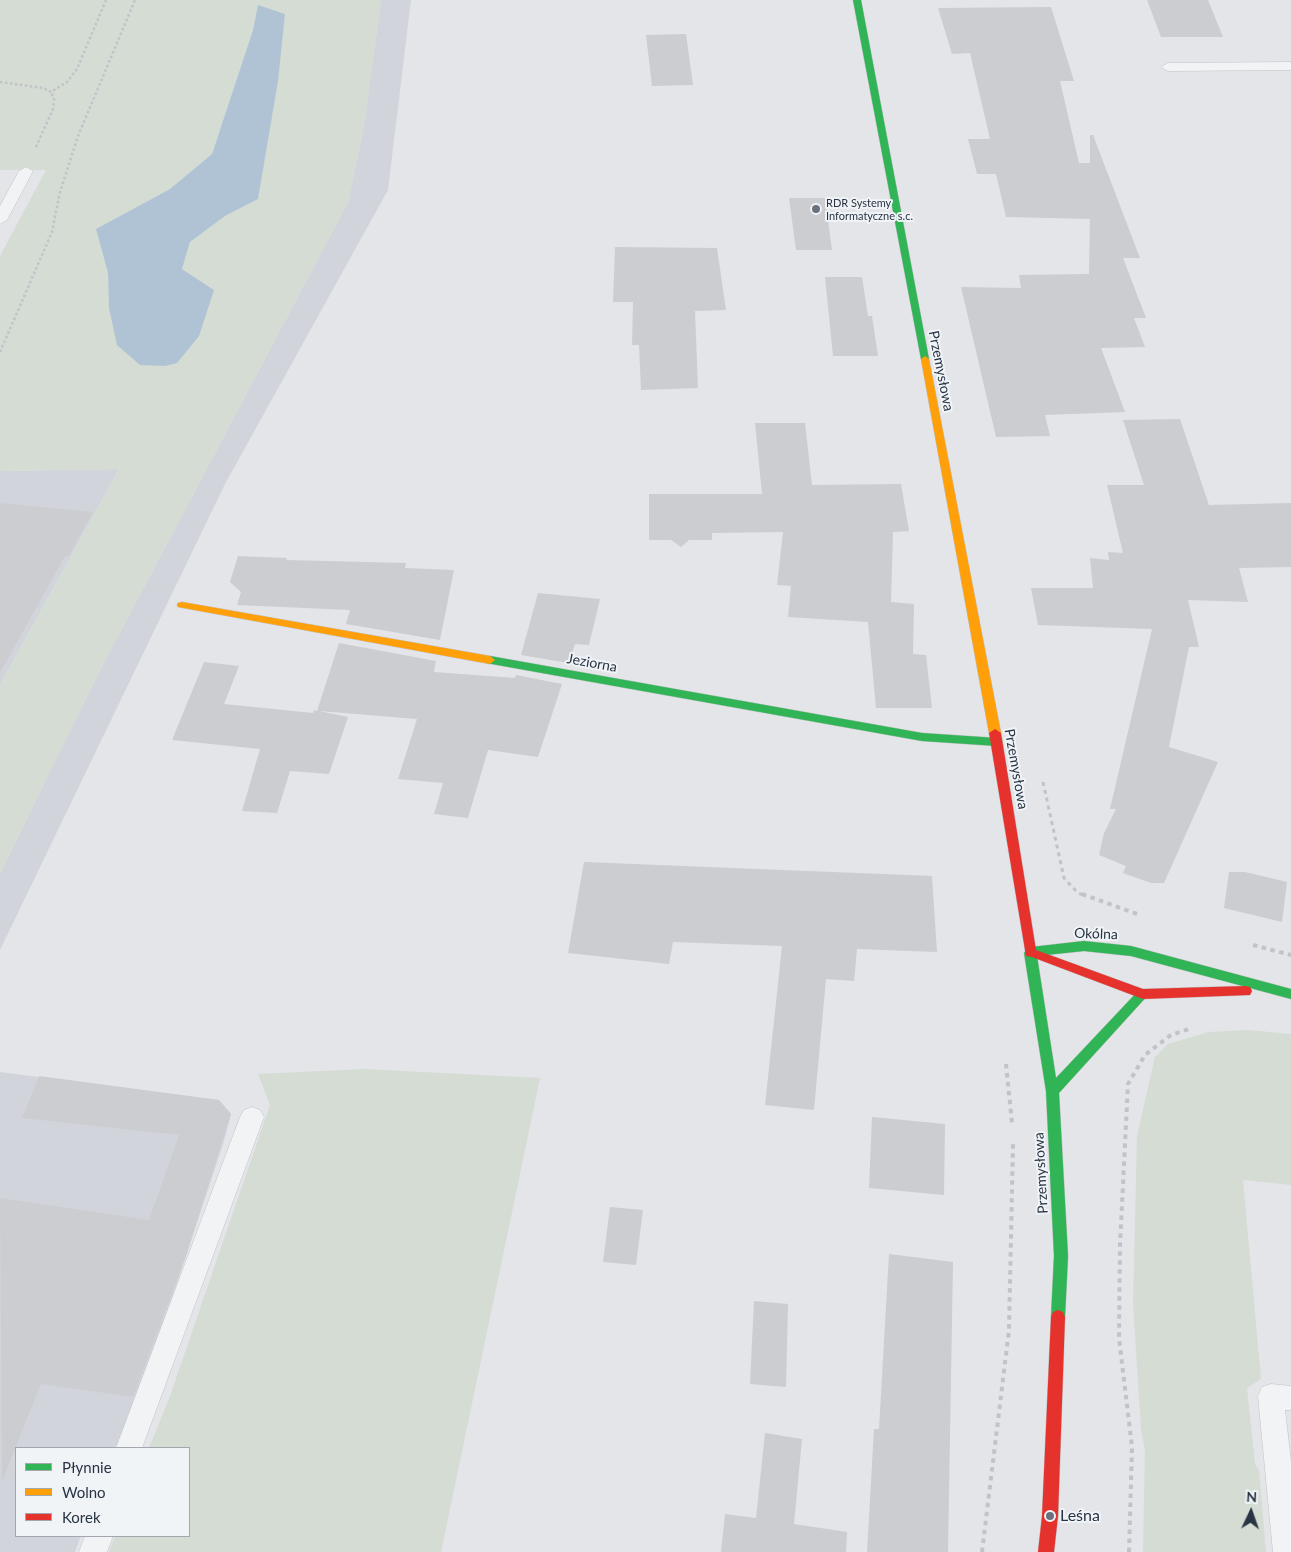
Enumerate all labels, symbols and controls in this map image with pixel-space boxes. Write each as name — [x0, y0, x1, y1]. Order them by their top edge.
place label: RDR Systemy Informatyczne s.c. — [826, 196, 913, 222]
marker: RDR Systemy Informatyczne s.c. — [810, 203, 822, 215]
street label: Przemysłowa — [925, 329, 957, 413]
street label: Jeziorna — [566, 650, 618, 676]
street label: Przemysłowa — [1001, 727, 1031, 811]
street label: Okólna — [1074, 925, 1118, 943]
street label: Przemysłowa — [1030, 1132, 1052, 1214]
legend — [15, 1447, 190, 1537]
text: Płynnie — [62, 1458, 112, 1476]
text: Wolno — [62, 1483, 106, 1501]
north arrow — [1226, 1487, 1276, 1537]
text: N — [1246, 1488, 1258, 1505]
place label: Leśna — [1060, 1506, 1100, 1526]
text: Korek — [62, 1508, 101, 1526]
marker: Leśna — [1044, 1510, 1056, 1522]

